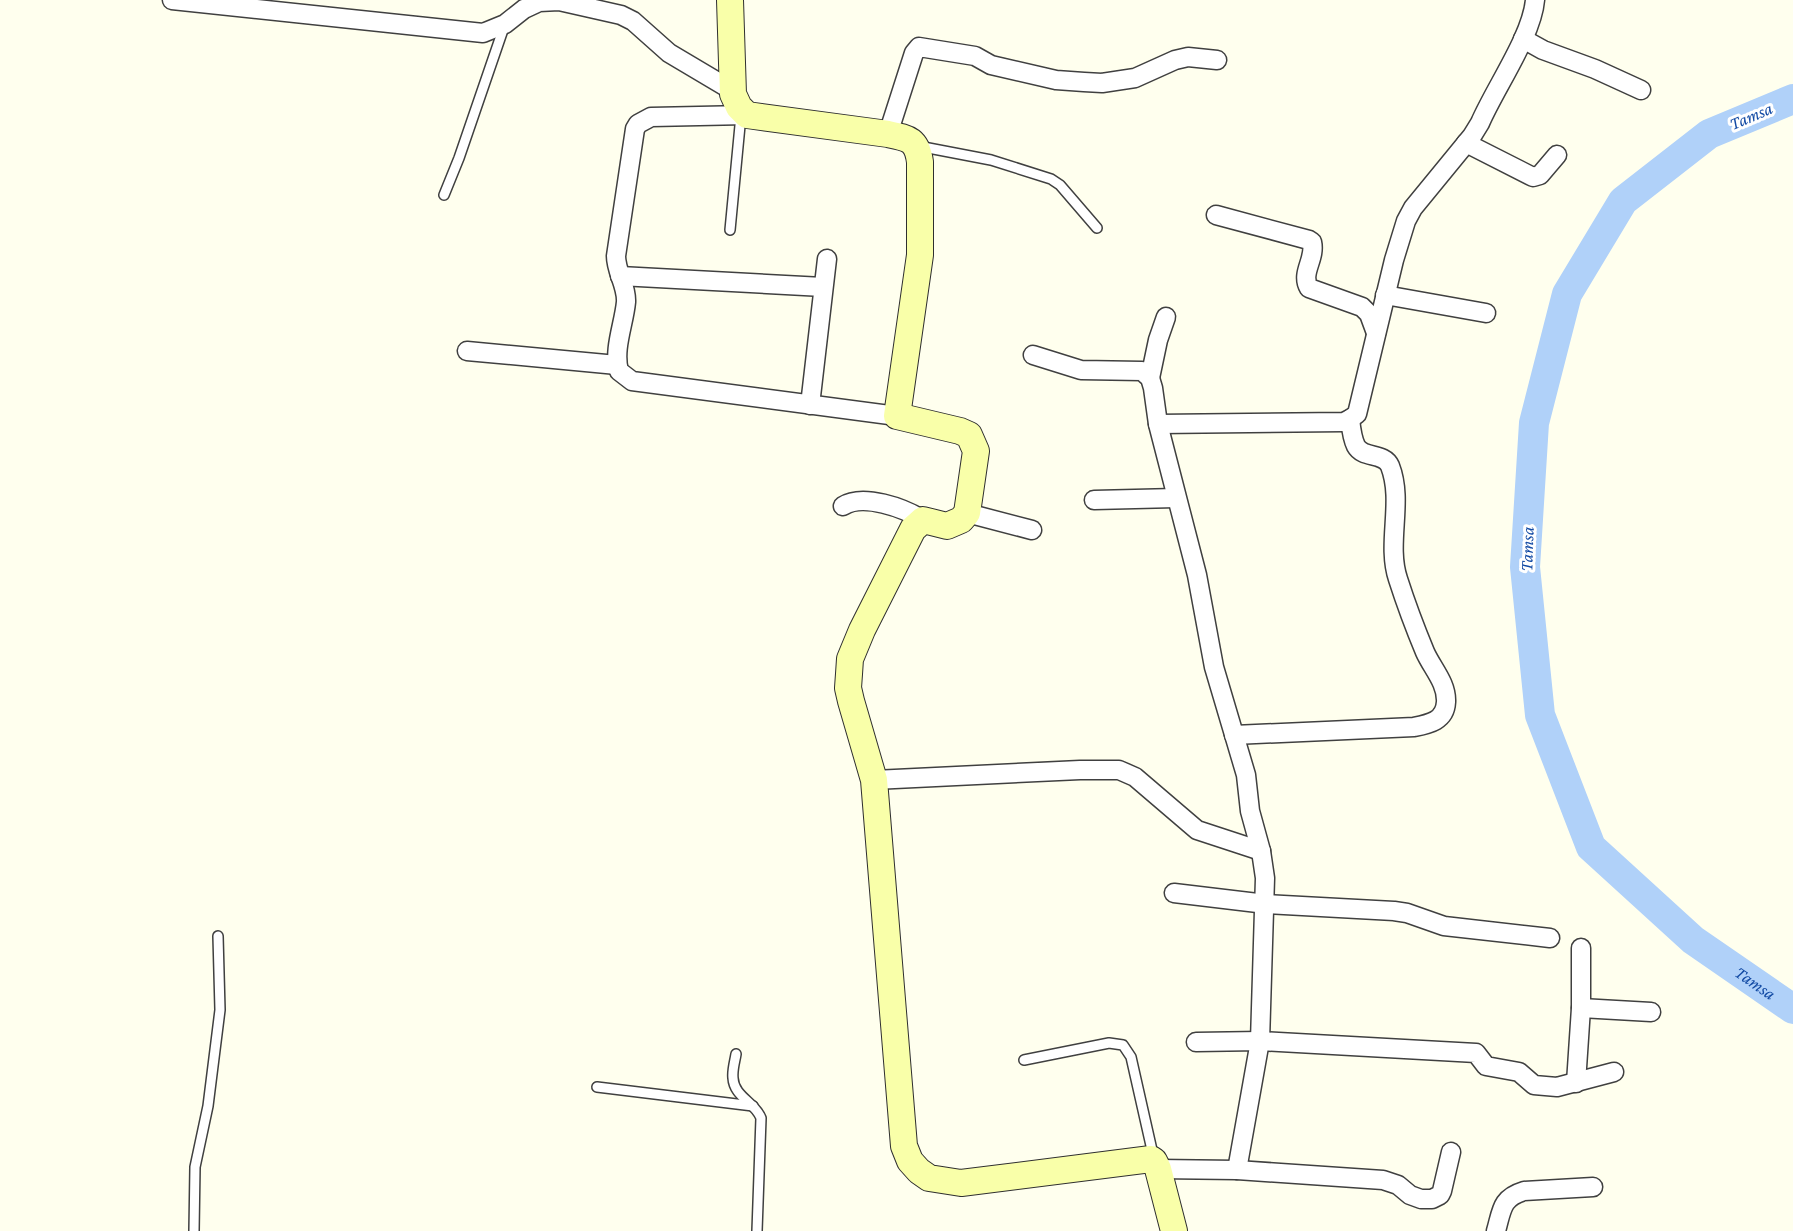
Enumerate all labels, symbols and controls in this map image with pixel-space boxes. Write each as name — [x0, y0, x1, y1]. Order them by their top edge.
water label: Tamsa — [1727, 98, 1776, 134]
water label: Tamsa — [1516, 526, 1538, 572]
water label: Tamsa — [1731, 962, 1780, 1004]

